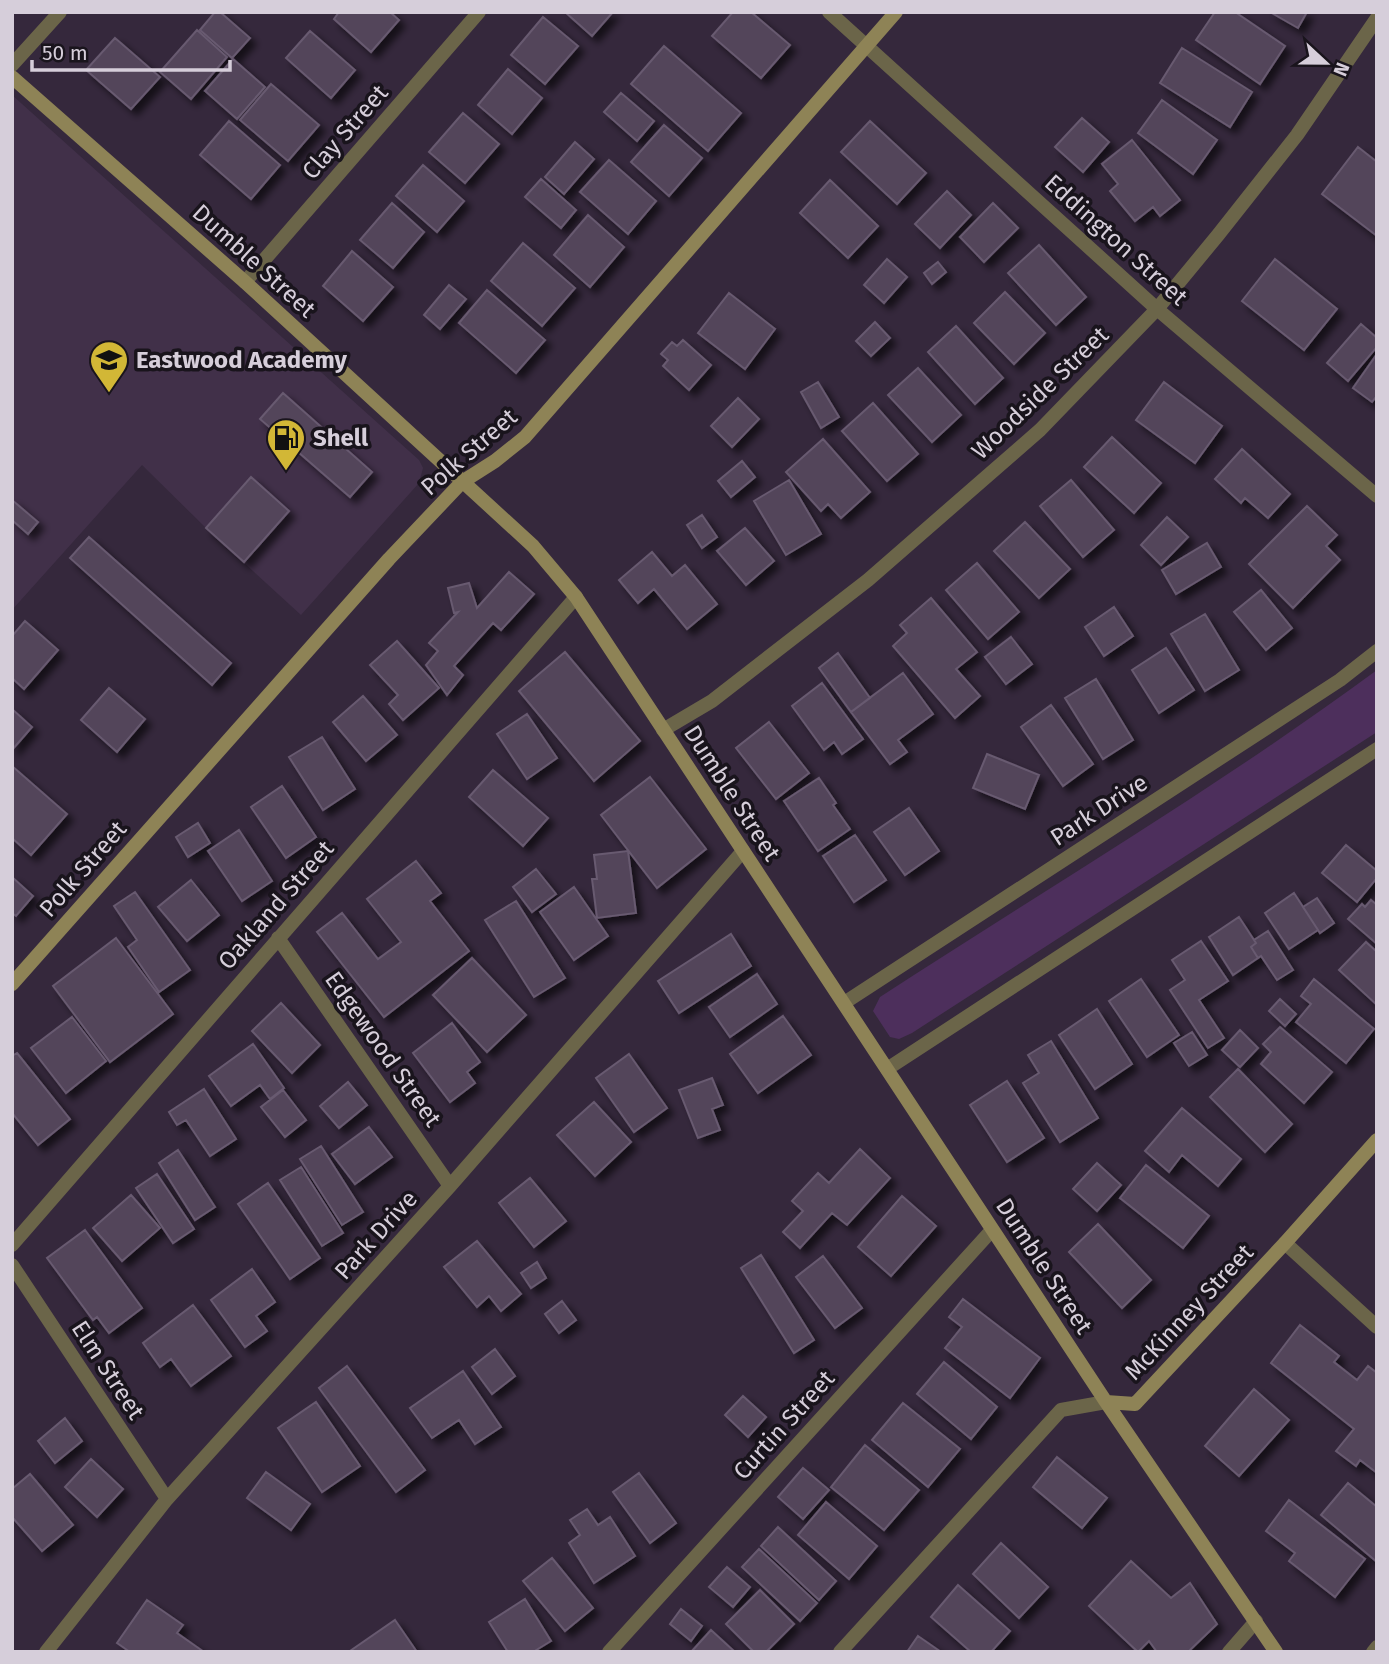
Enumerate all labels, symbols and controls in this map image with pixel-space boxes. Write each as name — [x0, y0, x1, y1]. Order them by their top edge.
scale bar — [32, 28, 229, 72]
north arrow — [1291, 28, 1361, 98]
text: 50 m — [42, 40, 88, 66]
text: N — [1328, 59, 1354, 79]
street label: Clay Street — [296, 79, 394, 185]
street label: Eddington Street — [1039, 169, 1193, 312]
street label: Dumble Street — [187, 198, 321, 324]
street label: Woodside Street — [966, 321, 1114, 465]
school or university icon: Eastwood Academy — [88, 339, 130, 394]
place label: Eastwood Academy — [136, 346, 348, 374]
street label: Polk Street — [415, 403, 523, 501]
fuel station icon: Shell — [265, 417, 307, 472]
place label: Shell — [313, 424, 369, 452]
street label: Dumble Street — [678, 720, 786, 866]
street label: Park Drive — [1045, 768, 1153, 852]
street label: Polk Street — [34, 815, 132, 923]
street label: Oakland Street — [212, 835, 340, 975]
street label: Edgewood Street — [319, 966, 447, 1132]
street label: Park Drive — [329, 1185, 423, 1285]
street label: Dumble Street — [990, 1193, 1098, 1339]
street label: McKinney Street — [1119, 1238, 1259, 1386]
street label: Elm Street — [66, 1316, 150, 1425]
street label: Curtin Street — [728, 1364, 841, 1485]

